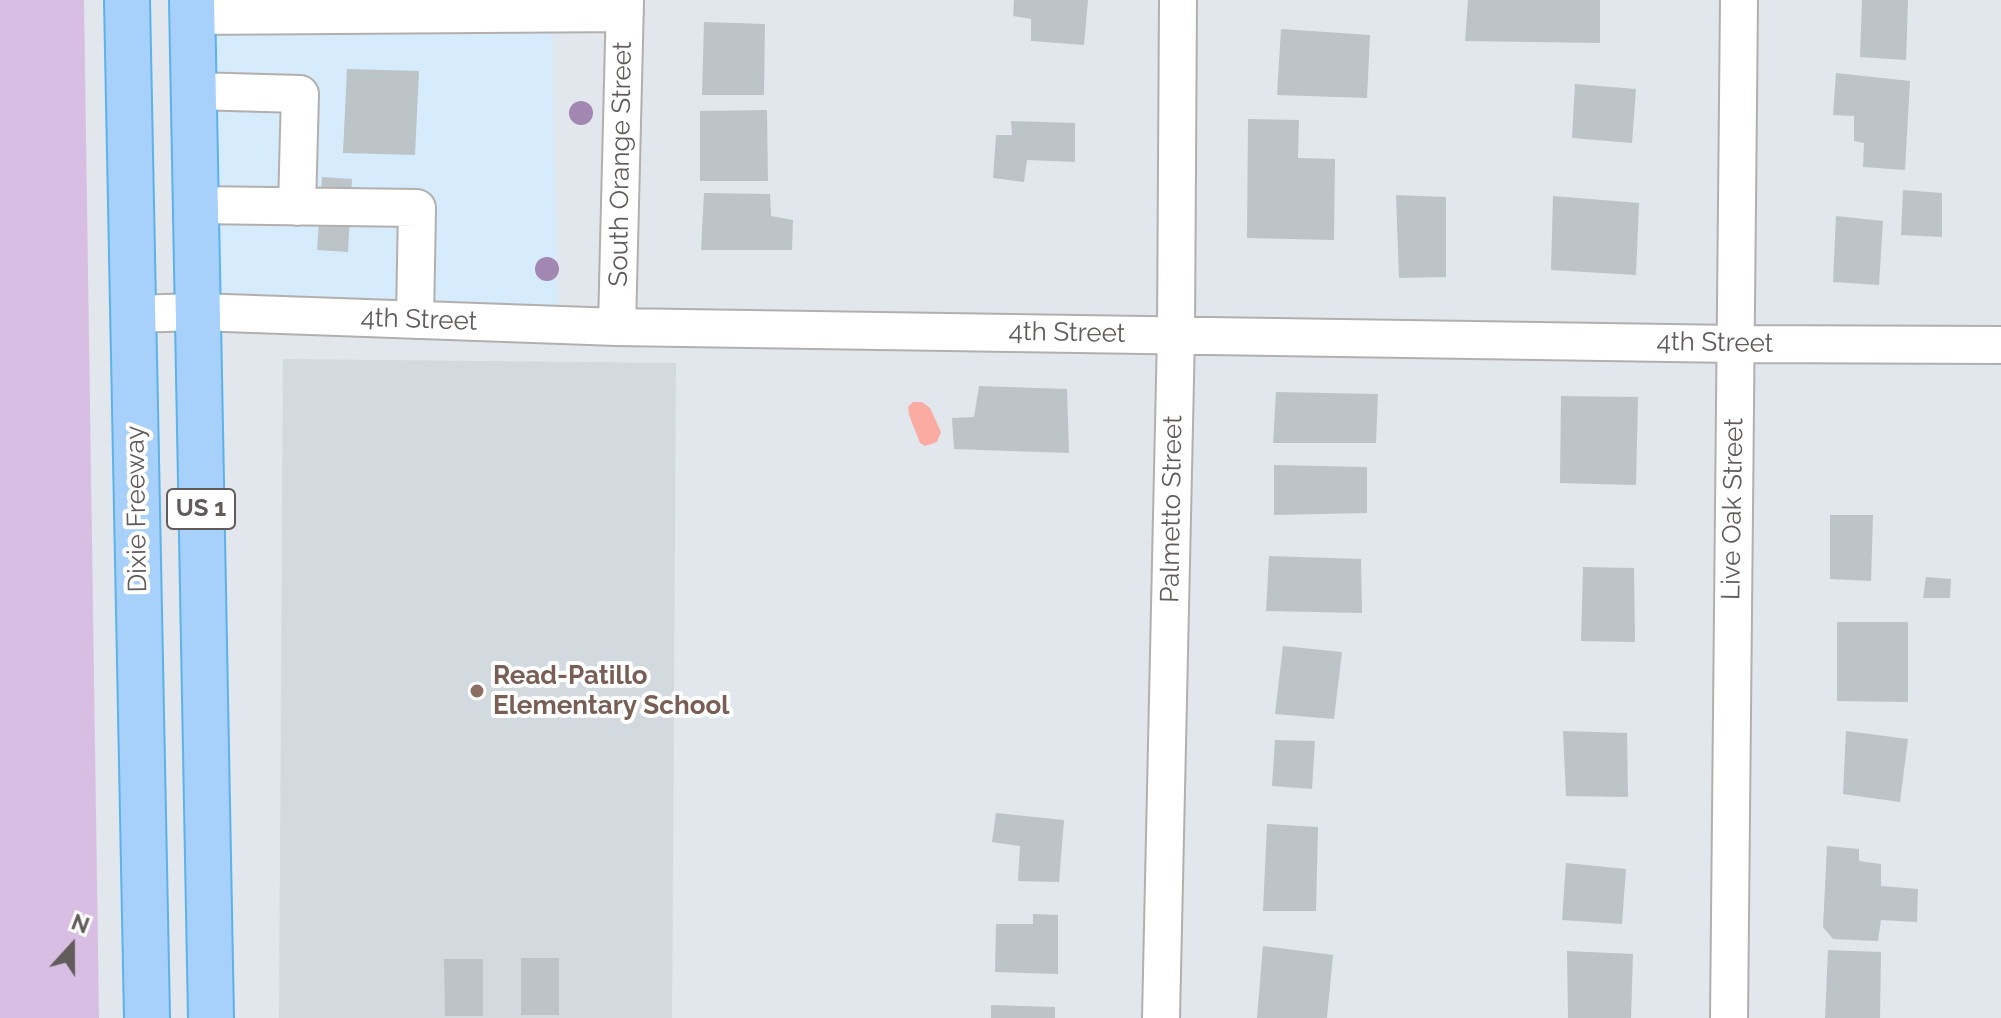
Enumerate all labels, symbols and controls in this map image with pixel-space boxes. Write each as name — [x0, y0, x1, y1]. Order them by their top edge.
street label: South Orange Street — [603, 41, 639, 287]
street label: 4th Street — [360, 302, 478, 338]
street label: 4th Street — [1008, 316, 1126, 350]
street label: 4th Street — [1656, 326, 1774, 360]
street label: Palmetto Street — [1155, 415, 1189, 603]
street label: Live Oak Street — [1716, 418, 1750, 600]
street label: Dixie Freeway — [120, 425, 154, 593]
road number: US 1 — [167, 489, 235, 529]
place label: Read-Patillo Elementary School — [493, 660, 729, 722]
marker: Read-Patillo Elementary School — [468, 682, 486, 700]
north arrow — [32, 906, 112, 986]
text: N — [68, 908, 93, 939]

